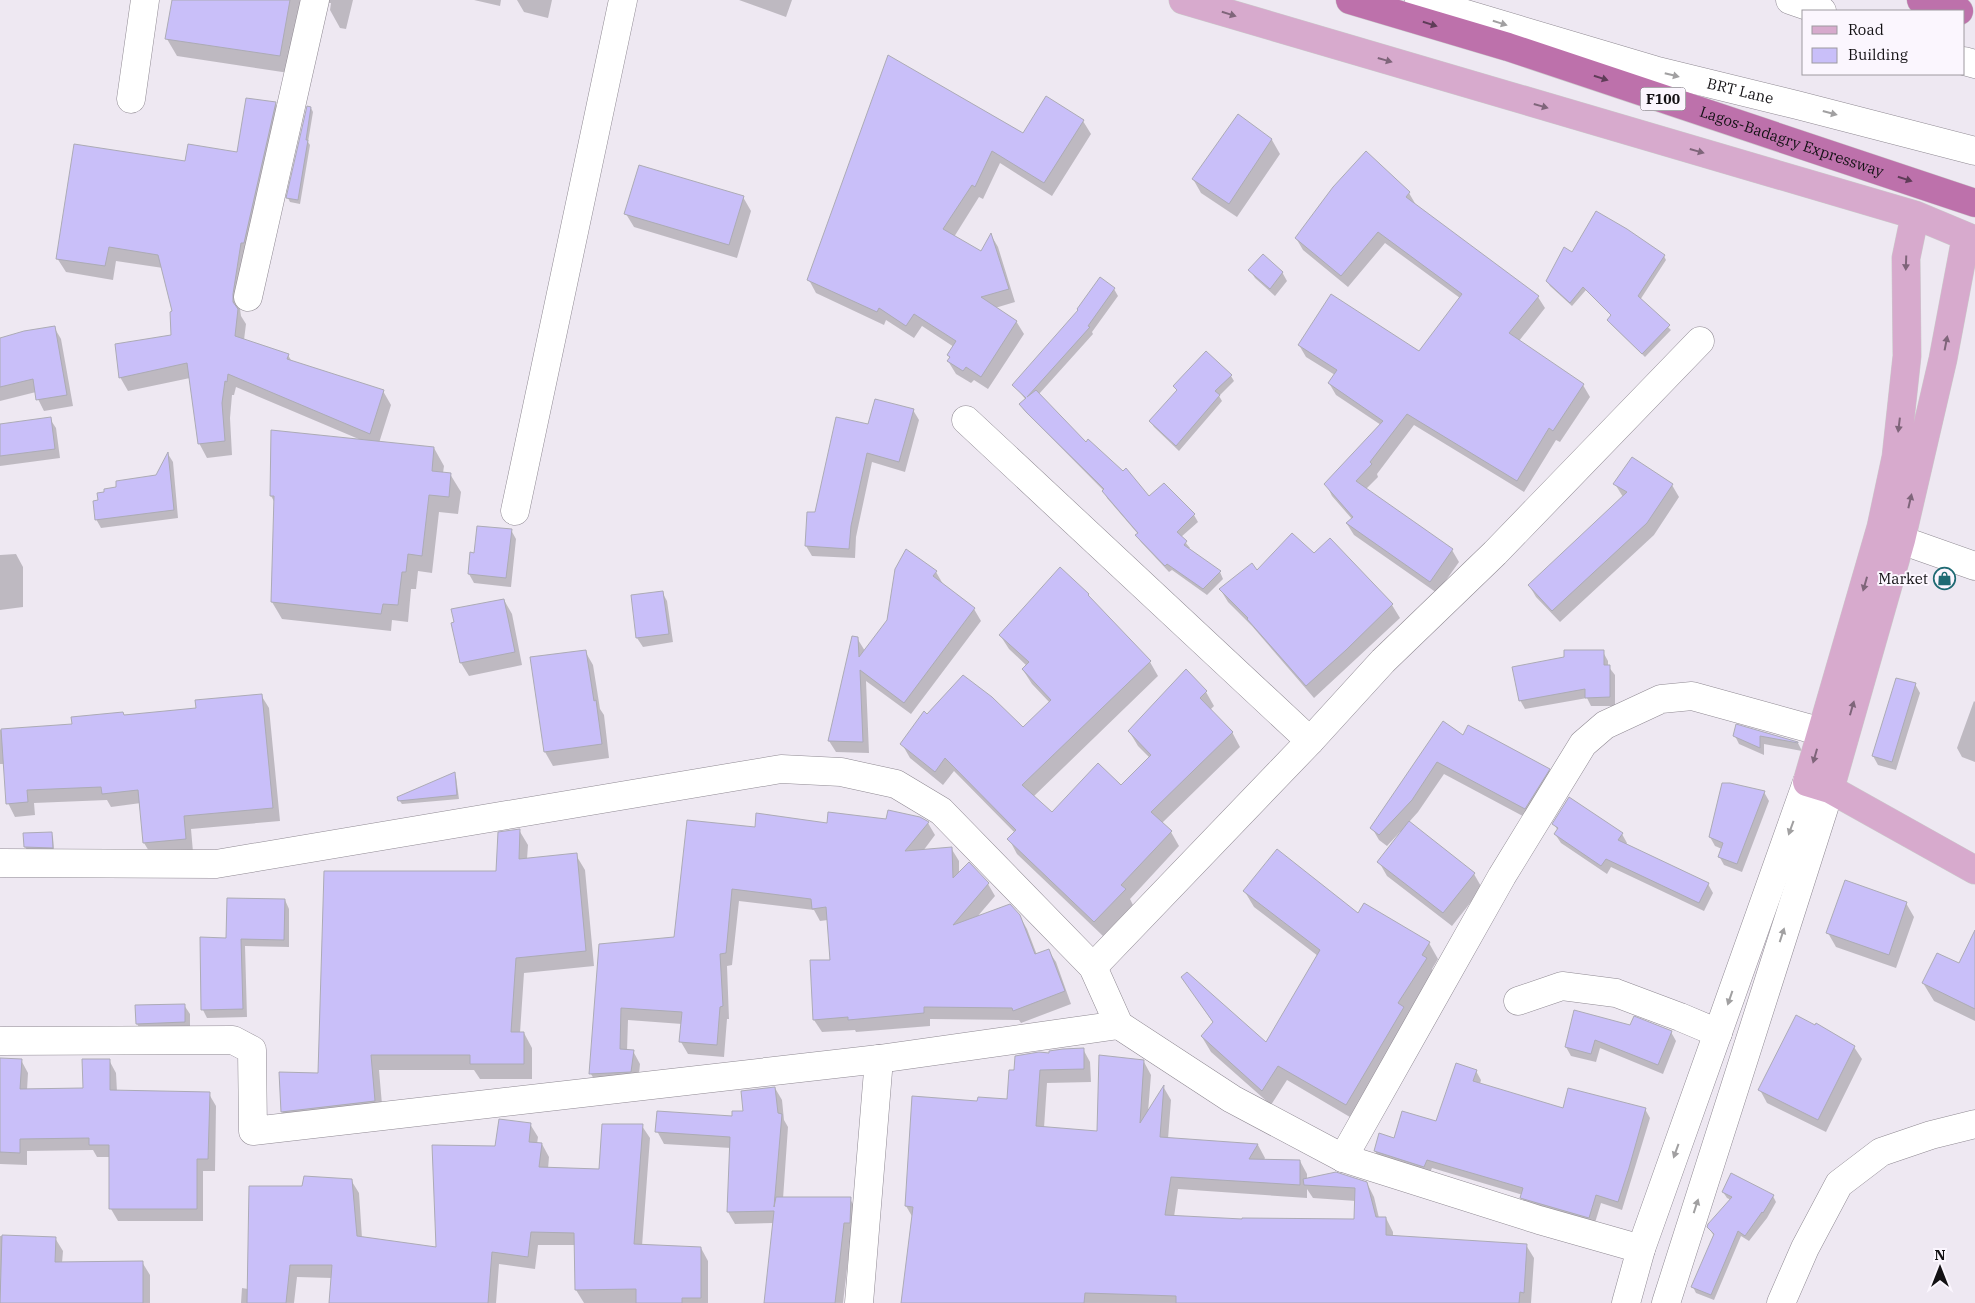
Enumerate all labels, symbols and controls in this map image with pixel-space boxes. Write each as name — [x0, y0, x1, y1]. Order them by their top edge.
legend — [1802, 10, 1965, 75]
one-way arrow — [1222, 11, 1237, 18]
one-way arrow — [1492, 20, 1507, 28]
text: Road — [1848, 20, 1884, 39]
one-way arrow — [1422, 21, 1437, 28]
text: Building — [1848, 45, 1908, 64]
one-way arrow — [1378, 57, 1393, 65]
one-way arrow — [1665, 71, 1680, 79]
street label: BRT Lane — [1705, 73, 1776, 108]
one-way arrow — [1594, 75, 1609, 83]
road number: F100 — [1640, 88, 1686, 110]
one-way arrow — [1534, 102, 1549, 110]
street label: Lagos-Badagry Expressway — [1697, 102, 1886, 181]
one-way arrow — [1823, 109, 1838, 117]
one-way arrow — [1690, 148, 1705, 156]
one-way arrow — [1898, 176, 1913, 184]
one-way arrow — [1902, 255, 1910, 271]
one-way arrow — [1942, 335, 1950, 350]
one-way arrow — [1895, 417, 1903, 433]
one-way arrow — [1906, 494, 1914, 509]
shop icon: Market — [1932, 567, 1956, 591]
place label: Market — [1878, 569, 1928, 588]
one-way arrow — [1861, 576, 1869, 591]
one-way arrow — [1849, 701, 1857, 716]
one-way arrow — [1810, 749, 1818, 764]
one-way arrow — [1787, 821, 1795, 836]
one-way arrow — [1779, 927, 1787, 942]
one-way arrow — [1726, 991, 1734, 1006]
one-way arrow — [1672, 1144, 1680, 1159]
one-way arrow — [1693, 1199, 1700, 1214]
north arrow — [1915, 1243, 1965, 1293]
text: N — [1934, 1246, 1946, 1264]

